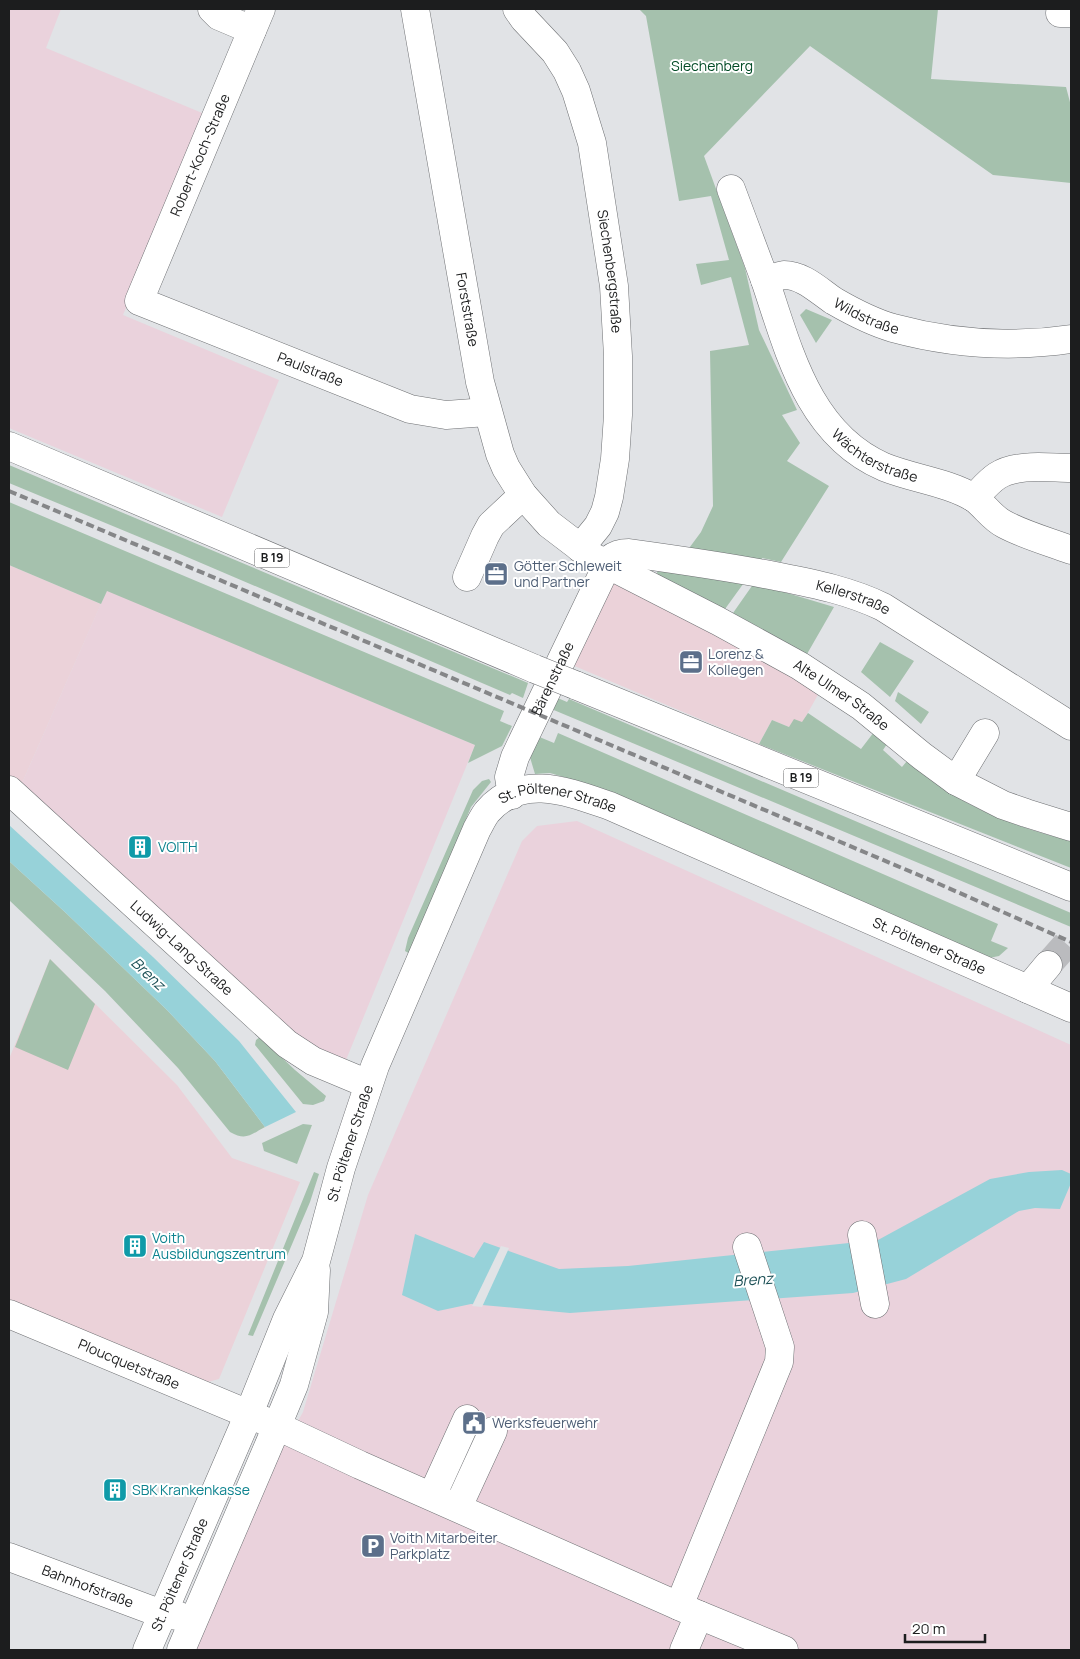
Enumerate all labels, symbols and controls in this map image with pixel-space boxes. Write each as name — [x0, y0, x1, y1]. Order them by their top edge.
park label: Siechenberg — [671, 56, 753, 75]
street label: Robert-Koch-Straße — [165, 91, 234, 219]
street label: Siechenbergstraße — [593, 208, 627, 334]
street label: Forststraße — [452, 271, 484, 348]
street label: Wildstraße — [830, 293, 901, 338]
street label: Paulstraße — [275, 347, 346, 391]
street label: Wächterstraße — [828, 424, 920, 486]
road number: B 19 — [254, 548, 290, 568]
place label: Götter Schleweit und Partner — [514, 556, 622, 591]
office icon: Götter Schleweit und Partner — [483, 561, 509, 587]
street label: Kellerstraße — [814, 575, 894, 618]
street label: Bärenstraße — [526, 638, 578, 719]
place label: Lorenz & Kollegen — [708, 644, 764, 679]
office icon: Lorenz & Kollegen — [678, 649, 704, 675]
street label: Alte Ulmer Straße — [791, 654, 894, 735]
road number: B 19 — [784, 768, 818, 788]
street label: St. Pöltener Straße — [494, 778, 620, 817]
building icon: VOITH — [127, 834, 153, 860]
place label: VOITH — [158, 837, 198, 856]
street label: Ludwig-Lang-Straße — [127, 896, 238, 999]
street label: St. Pöltener Straße — [870, 912, 989, 979]
water label: Brenz — [127, 952, 172, 996]
street label: St. Pöltener Straße — [322, 1082, 377, 1204]
place label: Voith Ausbildungszentrum — [152, 1228, 286, 1263]
building icon: Voith Ausbildungszentrum — [122, 1233, 148, 1259]
water label: Brenz — [732, 1267, 776, 1291]
street label: Ploucquetstraße — [75, 1334, 183, 1393]
public building icon: Werksfeuerwehr — [461, 1410, 487, 1436]
place label: Werksfeuerwehr — [492, 1413, 598, 1432]
building icon: SBK Krankenkasse — [102, 1477, 128, 1503]
place label: SBK Krankenkasse — [132, 1480, 250, 1499]
street label: St. Pöltener Straße — [146, 1515, 212, 1634]
place label: Voith Mitarbeiter Parkplatz — [390, 1528, 498, 1563]
parking icon: Voith Mitarbeiter Parkplatz — [360, 1533, 386, 1559]
street label: Bahnhofstraße — [39, 1560, 137, 1612]
scale bar — [905, 1612, 985, 1644]
text: 20 m — [912, 1618, 945, 1639]

